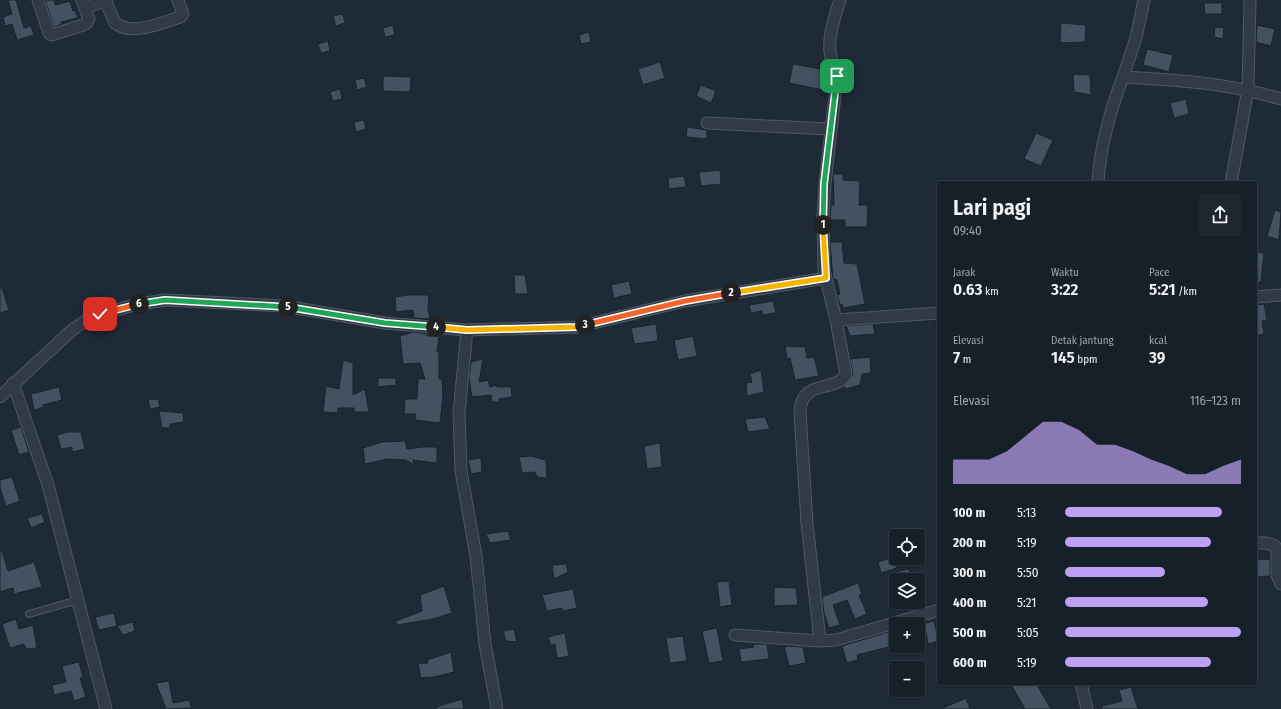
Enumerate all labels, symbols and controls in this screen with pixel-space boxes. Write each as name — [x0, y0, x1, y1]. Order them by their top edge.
pin — [820, 59, 854, 93]
icon: arrive — [826, 65, 848, 87]
text: Lari pagi — [953, 194, 1031, 221]
button: share — [1199, 194, 1241, 236]
pin: 1 — [813, 215, 833, 235]
text: 1 — [821, 218, 825, 231]
text: 09:40 — [953, 223, 982, 238]
text: Jarak — [953, 266, 975, 279]
text: Waktu — [1051, 266, 1079, 279]
text: Pace — [1149, 266, 1170, 279]
text: 0.63 — [953, 279, 982, 300]
text: 3:22 — [1051, 279, 1078, 300]
text: 5:21 — [1149, 279, 1176, 300]
pin: 2 — [721, 283, 741, 303]
text: km — [982, 285, 999, 298]
text: /km — [1176, 285, 1197, 298]
text: 2 — [728, 286, 734, 299]
pin: 6 — [129, 294, 149, 314]
pin — [83, 297, 117, 331]
text: 6 — [136, 297, 142, 310]
pin: 5 — [278, 297, 298, 317]
text: 5 — [285, 300, 291, 313]
icon: check — [89, 303, 111, 325]
pin: 3 — [575, 315, 595, 335]
pin: 4 — [426, 317, 446, 337]
text: 3 — [582, 318, 588, 331]
text: 4 — [433, 320, 439, 333]
text: Elevasi — [953, 334, 984, 347]
text: Detak jantung — [1051, 334, 1114, 347]
text: kcal — [1149, 334, 1167, 347]
text: 7 — [953, 347, 960, 368]
text: 145 — [1051, 347, 1075, 368]
text: 39 — [1149, 347, 1165, 368]
text: m — [960, 353, 971, 366]
text: bpm — [1075, 353, 1097, 366]
text: Elevasi — [953, 393, 989, 408]
text: 116–123 m — [1190, 393, 1241, 408]
text: 100 m — [953, 505, 985, 520]
text: 5:13 — [1017, 505, 1036, 520]
map controls — [889, 529, 925, 697]
button: locate — [889, 529, 925, 565]
text: 200 m — [953, 535, 986, 550]
text: 5:19 — [1017, 535, 1037, 550]
text: 300 m — [953, 565, 986, 580]
text: 5:50 — [1017, 565, 1039, 580]
button: layers — [889, 573, 925, 609]
text: 400 m — [953, 595, 987, 610]
text: 5:21 — [1017, 595, 1036, 610]
button: + — [889, 617, 925, 653]
text: 500 m — [953, 625, 986, 640]
text: 5:05 — [1017, 625, 1038, 640]
text: 600 m — [953, 655, 987, 670]
text: 5:19 — [1017, 655, 1037, 670]
button: − — [889, 661, 925, 697]

